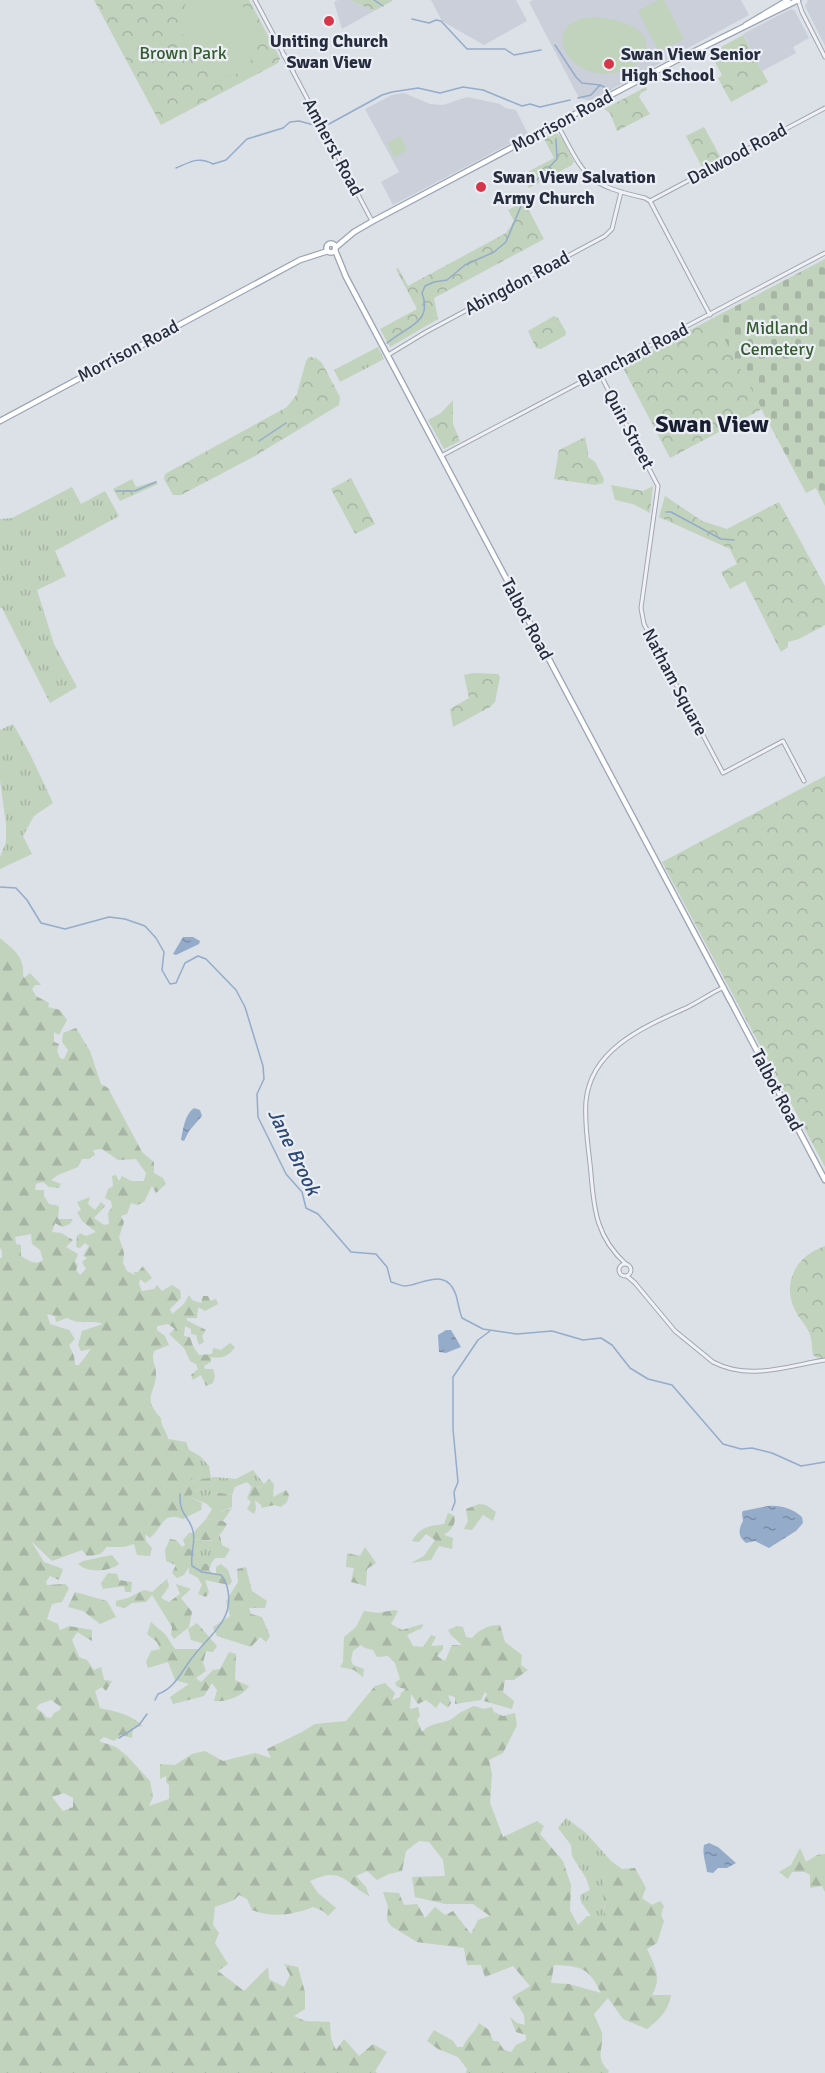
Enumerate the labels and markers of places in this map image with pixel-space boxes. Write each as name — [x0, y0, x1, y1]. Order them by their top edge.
marker: Uniting Church Swan View — [322, 14, 336, 28]
place label: Uniting Church Swan View — [270, 30, 389, 73]
place label: Swan View Senior High School — [621, 43, 762, 86]
marker: Swan View Senior High School — [602, 57, 616, 71]
place label: Swan View Salvation Army Church — [493, 166, 656, 209]
marker: Swan View Salvation Army Church — [474, 180, 488, 194]

